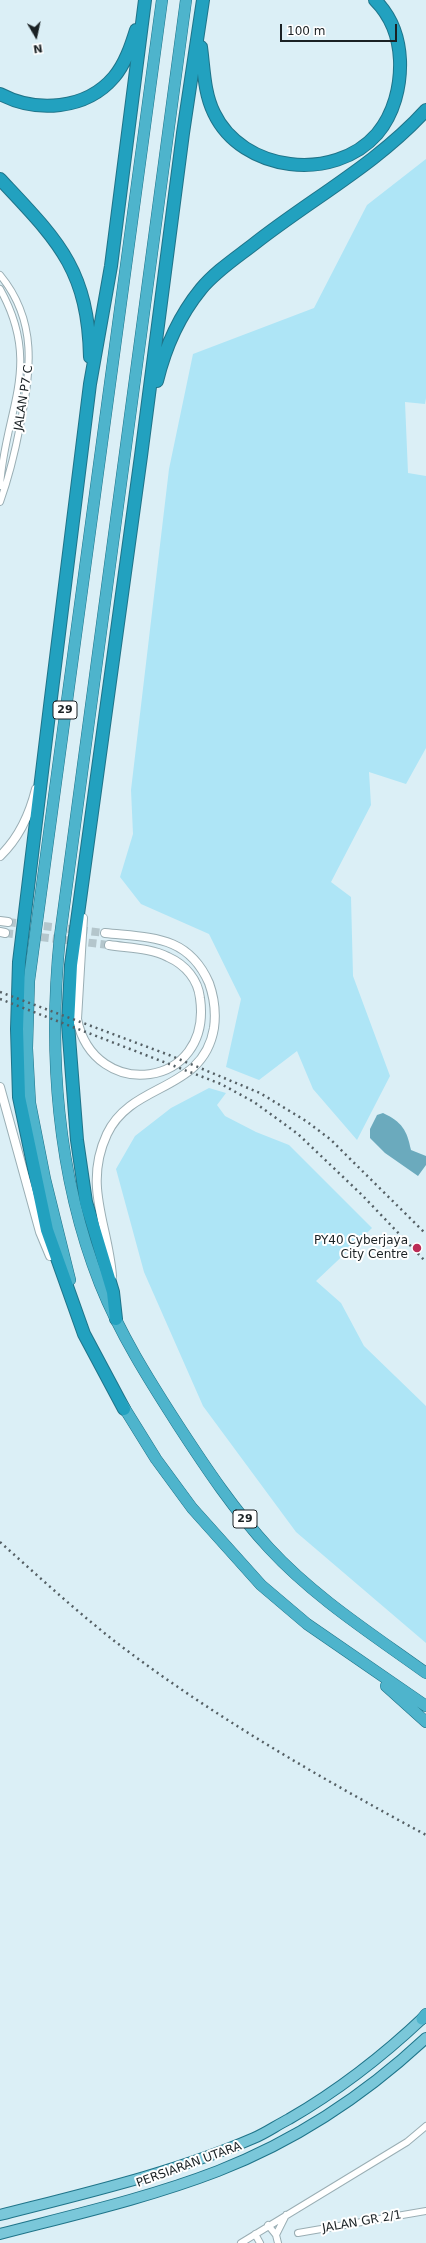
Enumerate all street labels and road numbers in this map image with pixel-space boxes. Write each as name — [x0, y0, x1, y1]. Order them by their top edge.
street label: JALAN P7 C — [12, 364, 36, 432]
road number: 29 — [53, 701, 77, 719]
road number: 29 — [233, 1510, 257, 1528]
street label: PERSIARAN UTARA — [134, 2139, 244, 2191]
street label: JALAN GR 2/1 — [321, 2208, 403, 2236]

